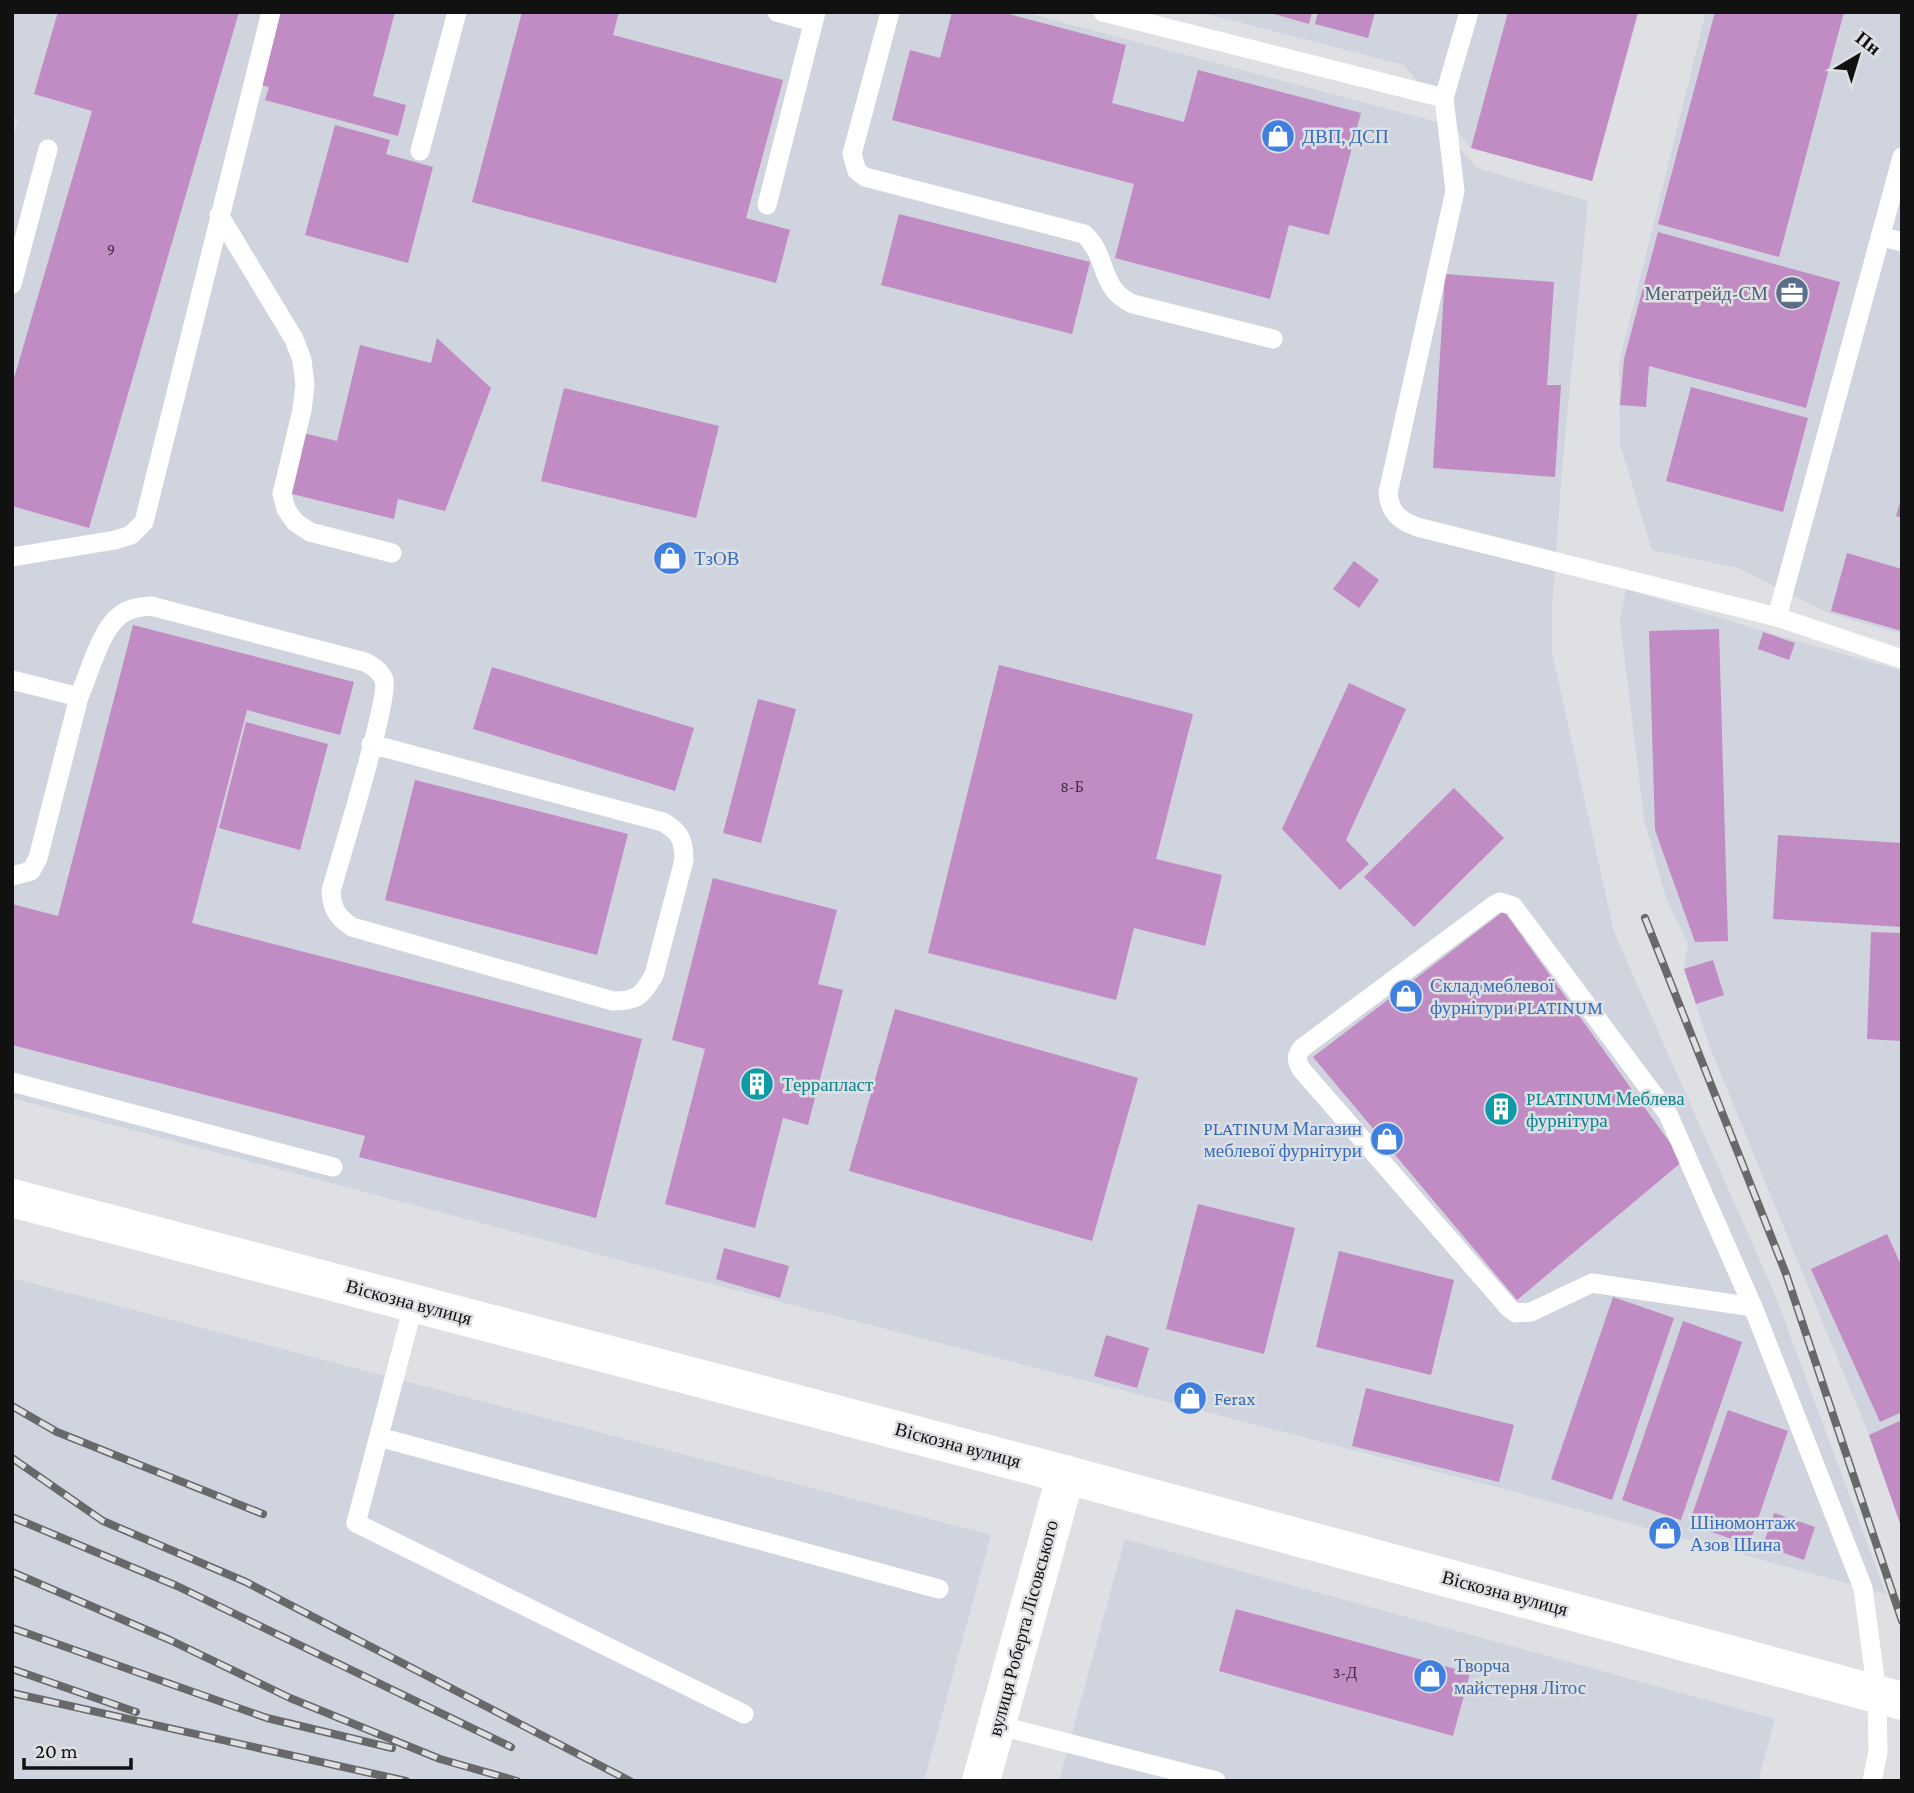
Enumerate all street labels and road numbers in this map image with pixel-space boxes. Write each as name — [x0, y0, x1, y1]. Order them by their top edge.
street label: Віскозна вулиця — [344, 1275, 474, 1329]
street label: Віскозна вулиця — [893, 1418, 1023, 1472]
street label: вулиця Роберта Лісовського — [984, 1518, 1062, 1738]
street label: Віскозна вулиця — [1440, 1566, 1570, 1620]

